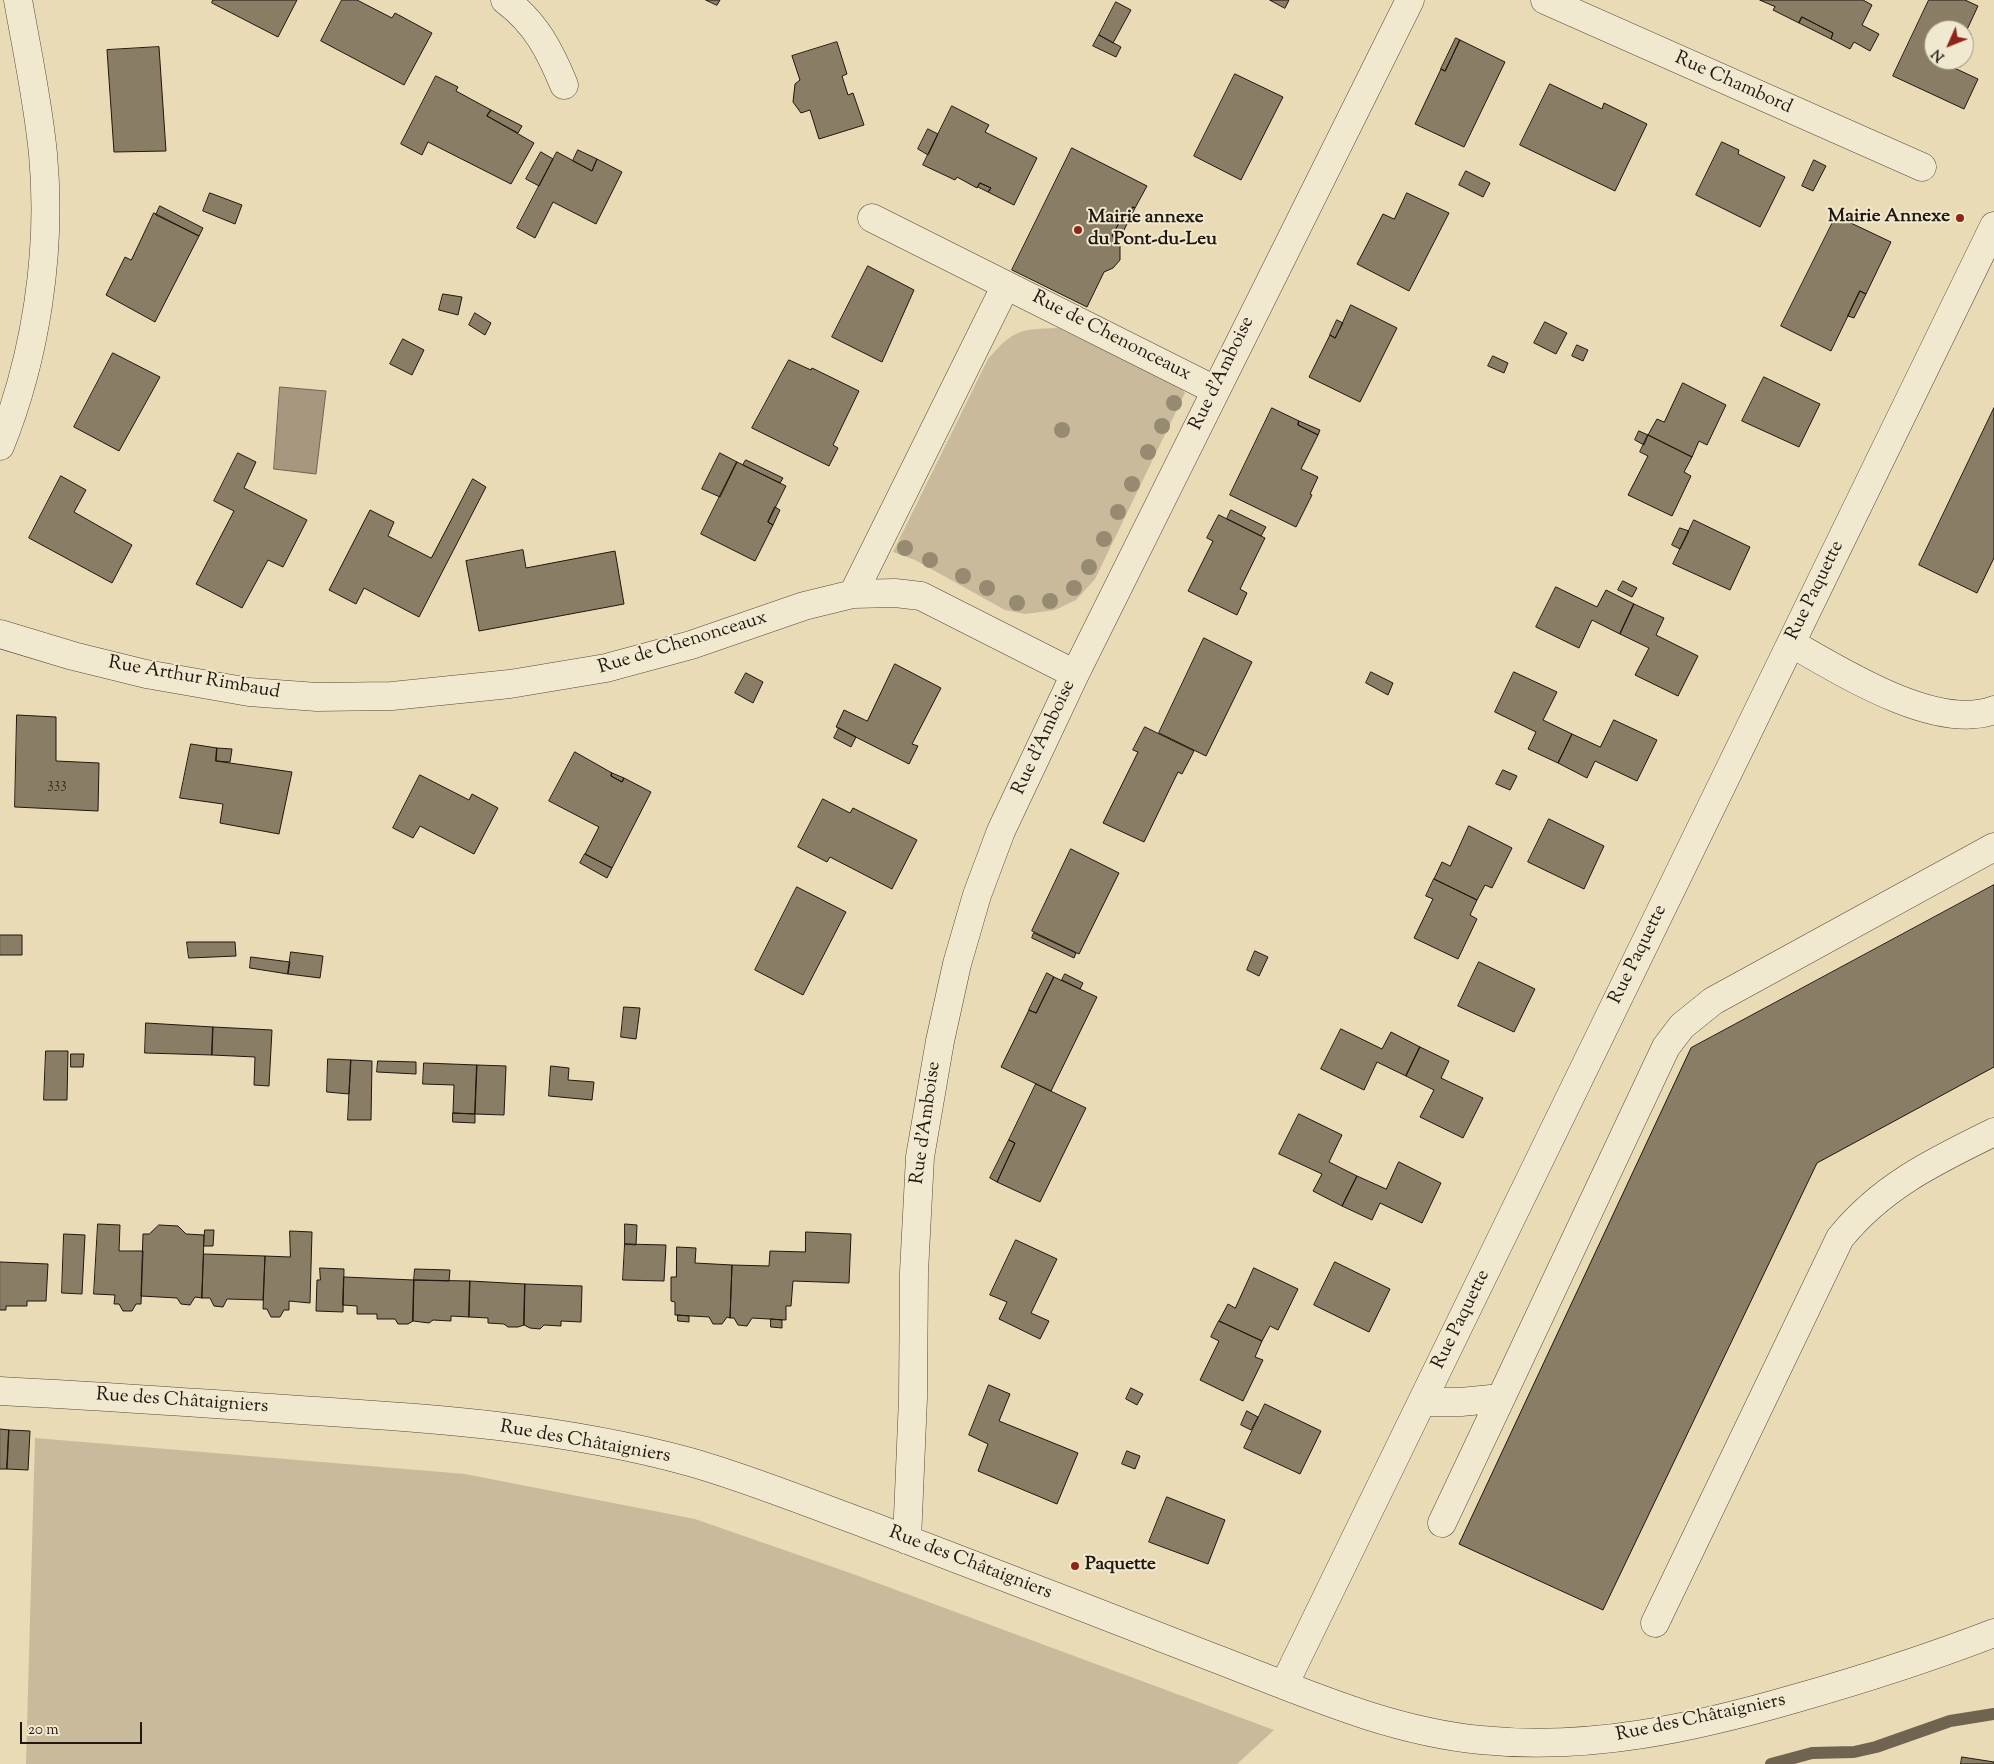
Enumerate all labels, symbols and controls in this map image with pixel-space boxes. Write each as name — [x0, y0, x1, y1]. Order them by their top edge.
north arrow — [1924, 20, 1974, 70]
text: N — [1928, 44, 1950, 66]
street label: Rue Chambord — [1671, 48, 1795, 120]
place label: Mairie Annexe — [1828, 207, 1950, 229]
place label: Mairie annexe du Pont-du-Leu — [1088, 208, 1217, 252]
marker: Mairie Annexe — [1954, 212, 1966, 224]
marker: Mairie annexe du Pont-du-Leu — [1072, 224, 1084, 236]
street label: Rue de Chenonceaux — [1028, 287, 1194, 387]
street label: Rue d'Amboise — [1186, 313, 1260, 435]
street label: Rue Paquette — [1782, 538, 1850, 644]
street label: Rue de Chenonceaux — [596, 607, 770, 681]
street label: Rue Arthur Rimbaud — [106, 653, 282, 705]
street label: Rue d'Amboise — [1009, 677, 1081, 799]
house number: 333 — [47, 775, 67, 795]
street label: Rue Paquette — [1605, 902, 1673, 1008]
street label: Rue d'Amboise — [907, 1060, 947, 1186]
street label: Rue Paquette — [1428, 1267, 1496, 1373]
street label: Rue des Châtaigniers — [95, 1385, 269, 1419]
street label: Rue des Châtaigniers — [498, 1417, 672, 1469]
street label: Rue des Châtaigniers — [885, 1522, 1055, 1606]
place label: Paquette — [1085, 1555, 1156, 1577]
marker: Paquette — [1069, 1560, 1081, 1572]
street label: Rue des Châtaigniers — [1614, 1690, 1788, 1748]
scale bar — [22, 1712, 145, 1744]
text: 20 m — [28, 1720, 59, 1741]

